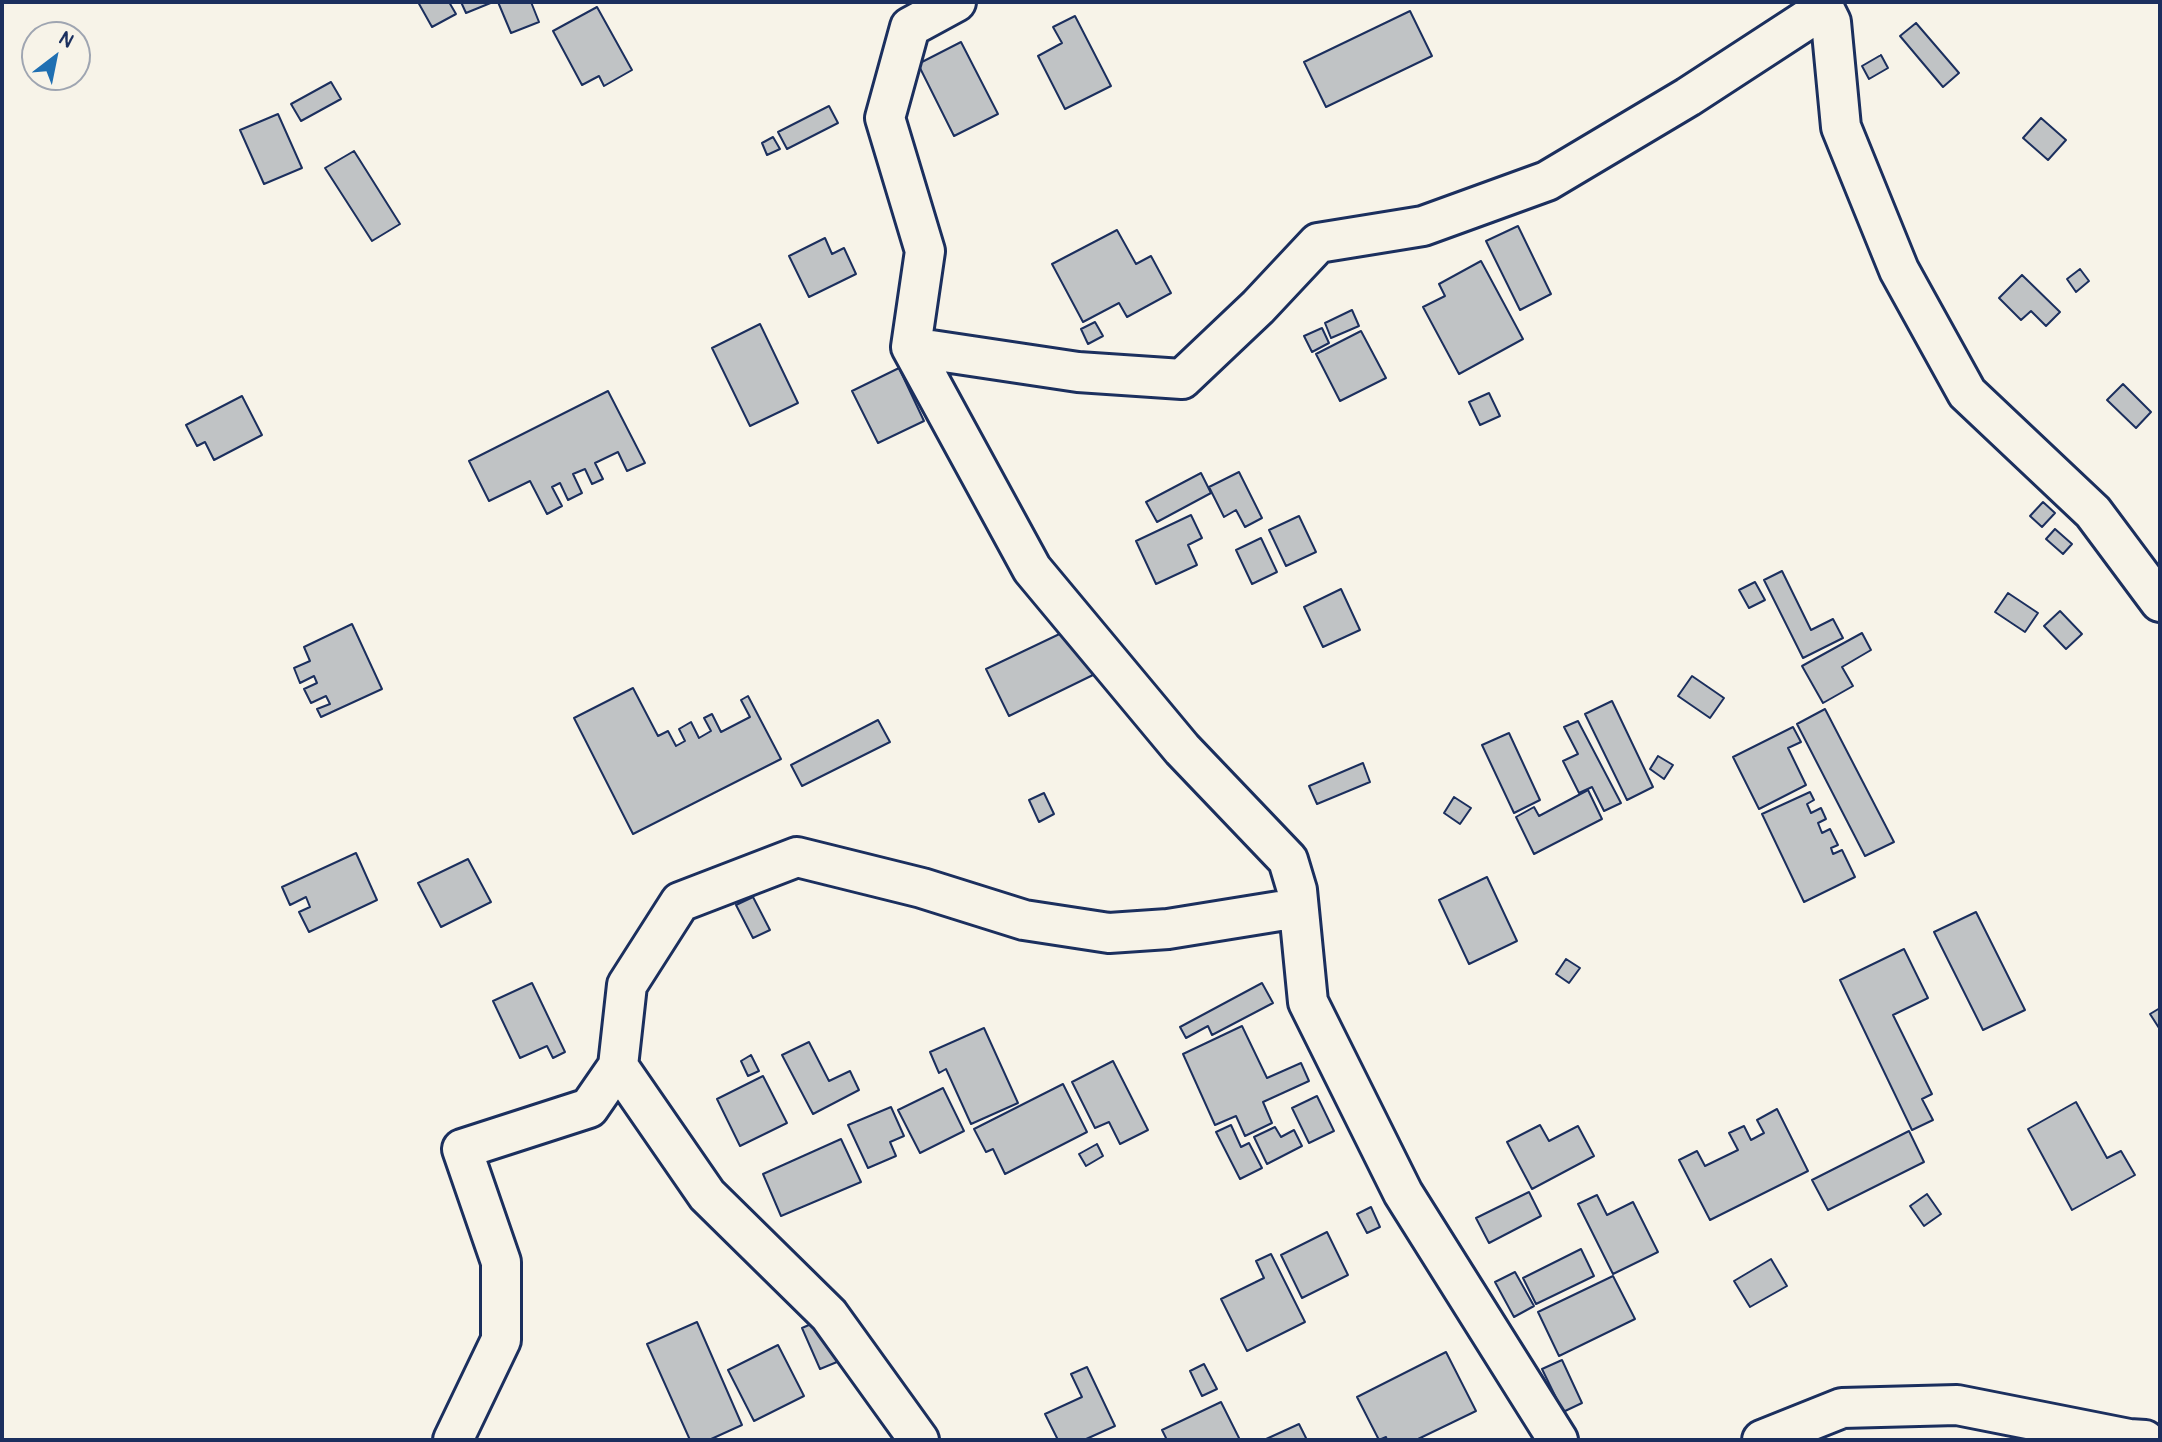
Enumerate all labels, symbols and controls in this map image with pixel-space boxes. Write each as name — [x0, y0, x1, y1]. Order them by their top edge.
north arrow — [21, 21, 91, 91]
text: N — [54, 26, 78, 53]

